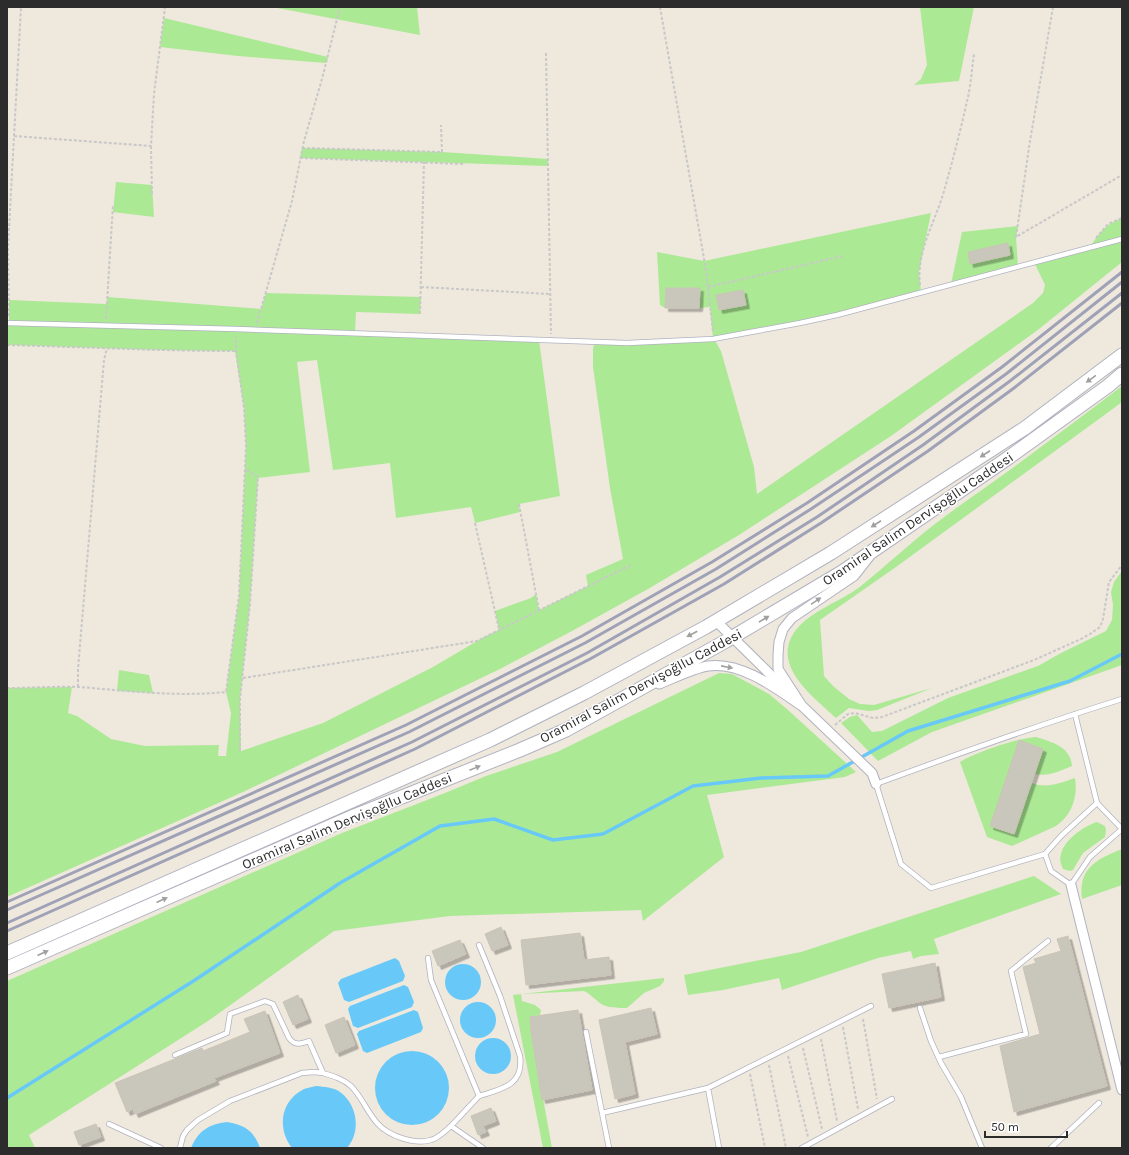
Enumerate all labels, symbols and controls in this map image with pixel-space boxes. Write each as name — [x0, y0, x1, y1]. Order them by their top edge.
one-way arrow — [1086, 375, 1097, 383]
street label: Oramiral Salim Dervişoğllu Caddesi — [819, 449, 1017, 589]
one-way arrow — [980, 450, 990, 458]
one-way arrow — [871, 520, 881, 528]
one-way arrow — [811, 597, 821, 605]
one-way arrow — [758, 615, 770, 622]
street label: Oramiral Salim Dervişoğllu Caddesi — [537, 625, 745, 747]
one-way arrow — [687, 631, 698, 638]
one-way arrow — [721, 664, 733, 670]
one-way arrow — [469, 765, 480, 771]
street label: Oramiral Salim Dervişoğllu Caddesi — [239, 769, 455, 873]
one-way arrow — [156, 897, 167, 903]
one-way arrow — [37, 949, 49, 955]
scale bar — [985, 1113, 1067, 1139]
text: 50 m — [991, 1120, 1019, 1134]

